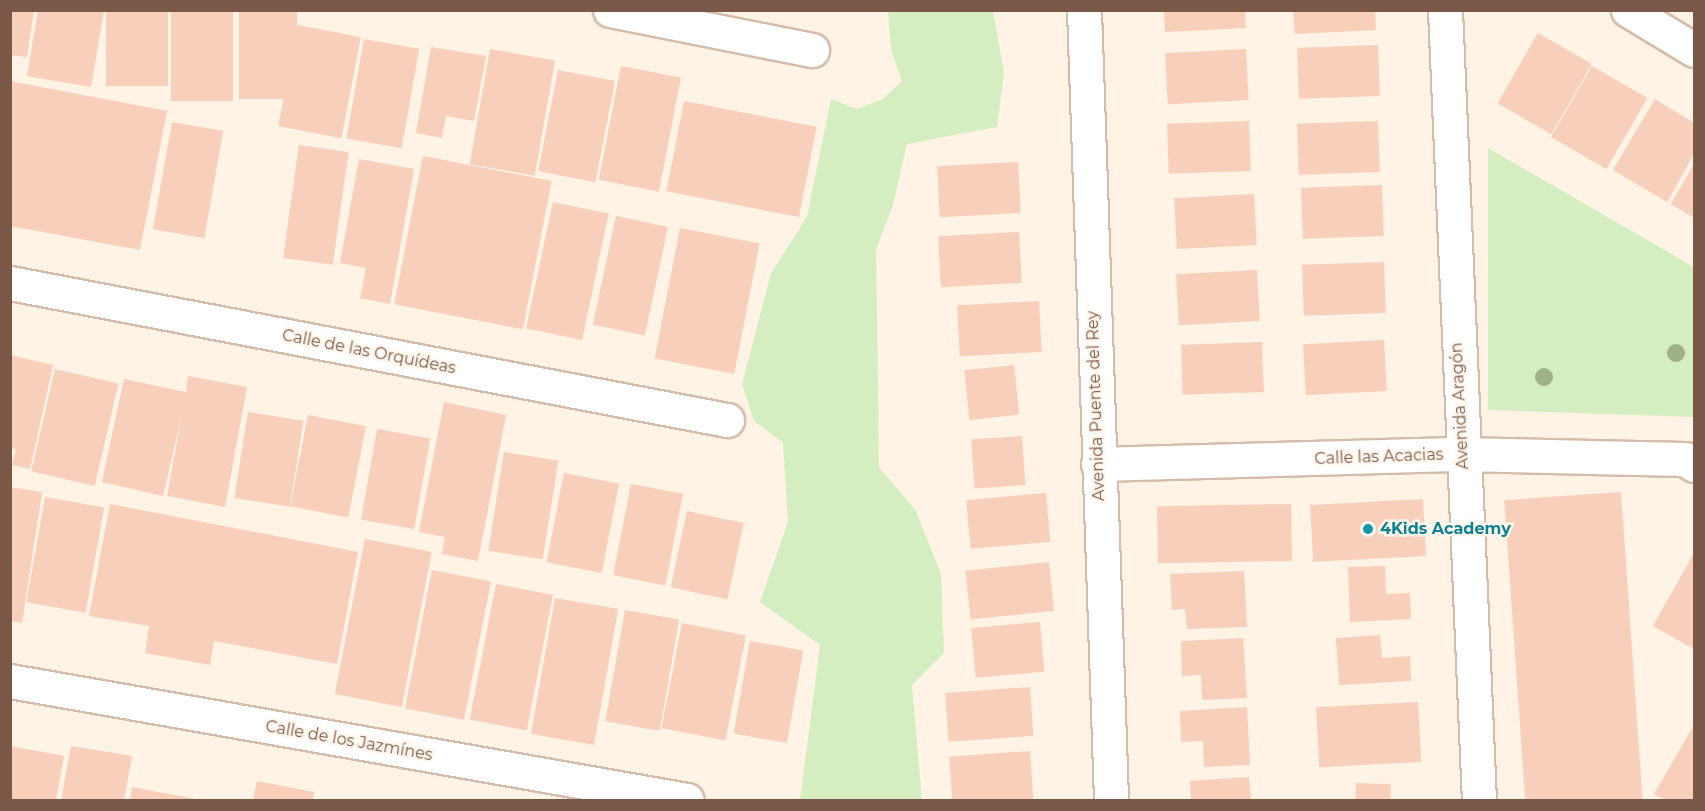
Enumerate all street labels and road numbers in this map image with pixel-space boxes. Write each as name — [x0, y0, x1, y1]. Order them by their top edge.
street label: Avenida Puente del Rey — [1083, 311, 1109, 501]
street label: Calle de las Orquídeas — [280, 326, 458, 378]
street label: Avenida Aragón — [1447, 342, 1473, 470]
street label: Calle las Acacias — [1314, 445, 1444, 469]
street label: Calle de los Jazmínes — [264, 717, 434, 765]

